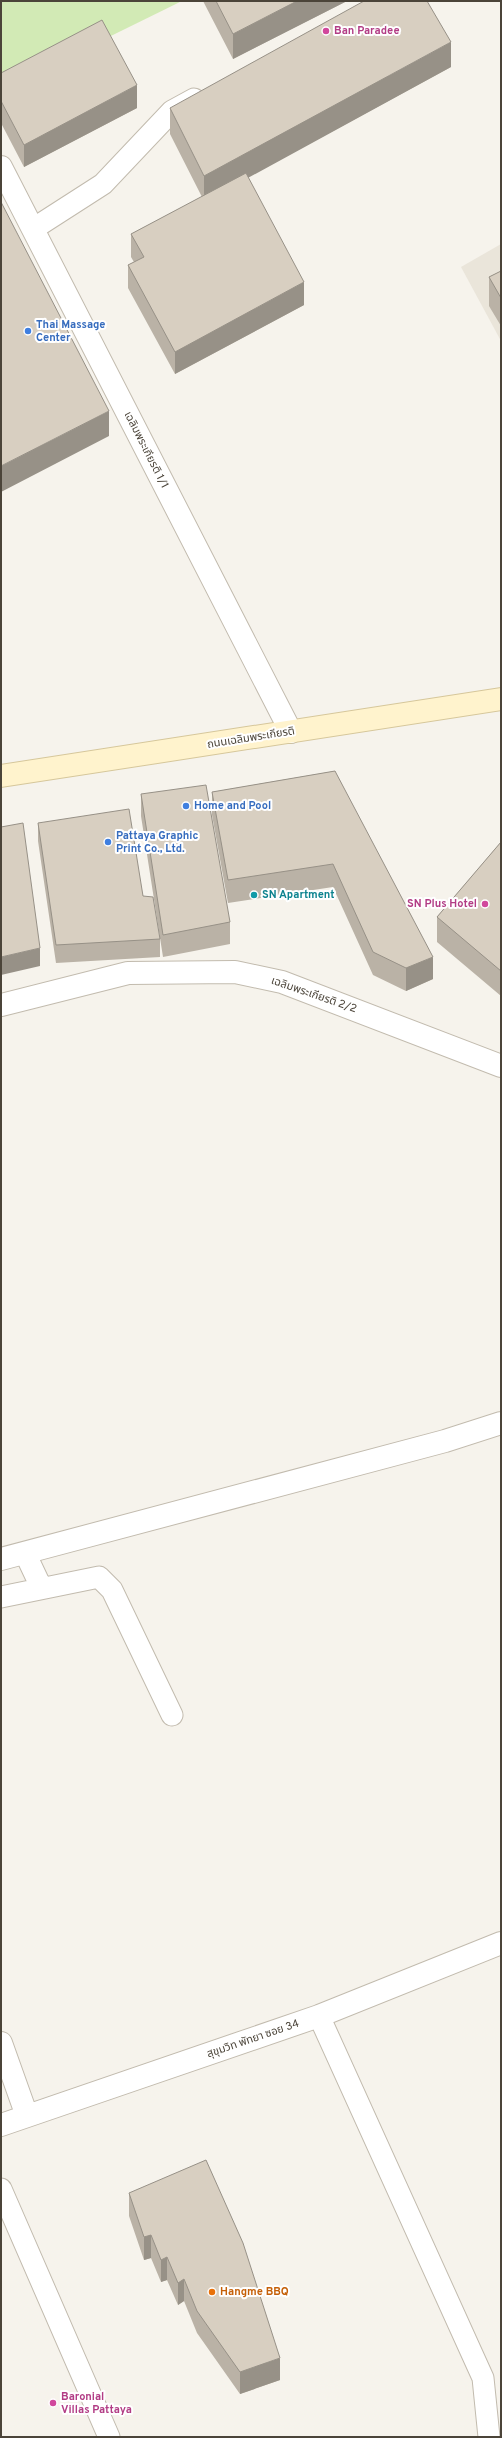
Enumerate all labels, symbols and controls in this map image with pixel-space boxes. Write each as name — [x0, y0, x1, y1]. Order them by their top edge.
place label: Ban Paradee — [334, 24, 400, 38]
marker: Ban Paradee — [321, 26, 331, 36]
place label: Thai Massage Center — [36, 318, 105, 345]
marker: Thai Massage Center — [23, 326, 33, 336]
street label: เฉลิมพระเกียรติ 1/1 — [121, 409, 171, 491]
street label: ถนนเฉลิมพระเกียรติ — [206, 724, 296, 752]
place label: Home and Pool — [194, 799, 271, 813]
marker: Home and Pool — [181, 801, 191, 811]
place label: Pattaya Graphic Print Co., Ltd. — [116, 829, 198, 856]
marker: Pattaya Graphic Print Co., Ltd. — [103, 837, 113, 847]
place label: SN Apartment — [262, 888, 334, 902]
marker: SN Apartment — [249, 890, 259, 900]
place label: SN Plus Hotel — [407, 897, 477, 911]
marker: SN Plus Hotel — [480, 899, 490, 909]
street label: เฉลิมพระเกียรติ 2/2 — [269, 974, 359, 1016]
street label: สุขุมวิท พัทยา ซอย 34 — [205, 2017, 301, 2061]
place label: Hangme BBQ — [220, 2285, 289, 2299]
marker: Hangme BBQ — [207, 2287, 217, 2297]
place label: Baronial Villas Pattaya — [61, 2390, 132, 2417]
marker: Baronial Villas Pattaya — [48, 2398, 58, 2408]

